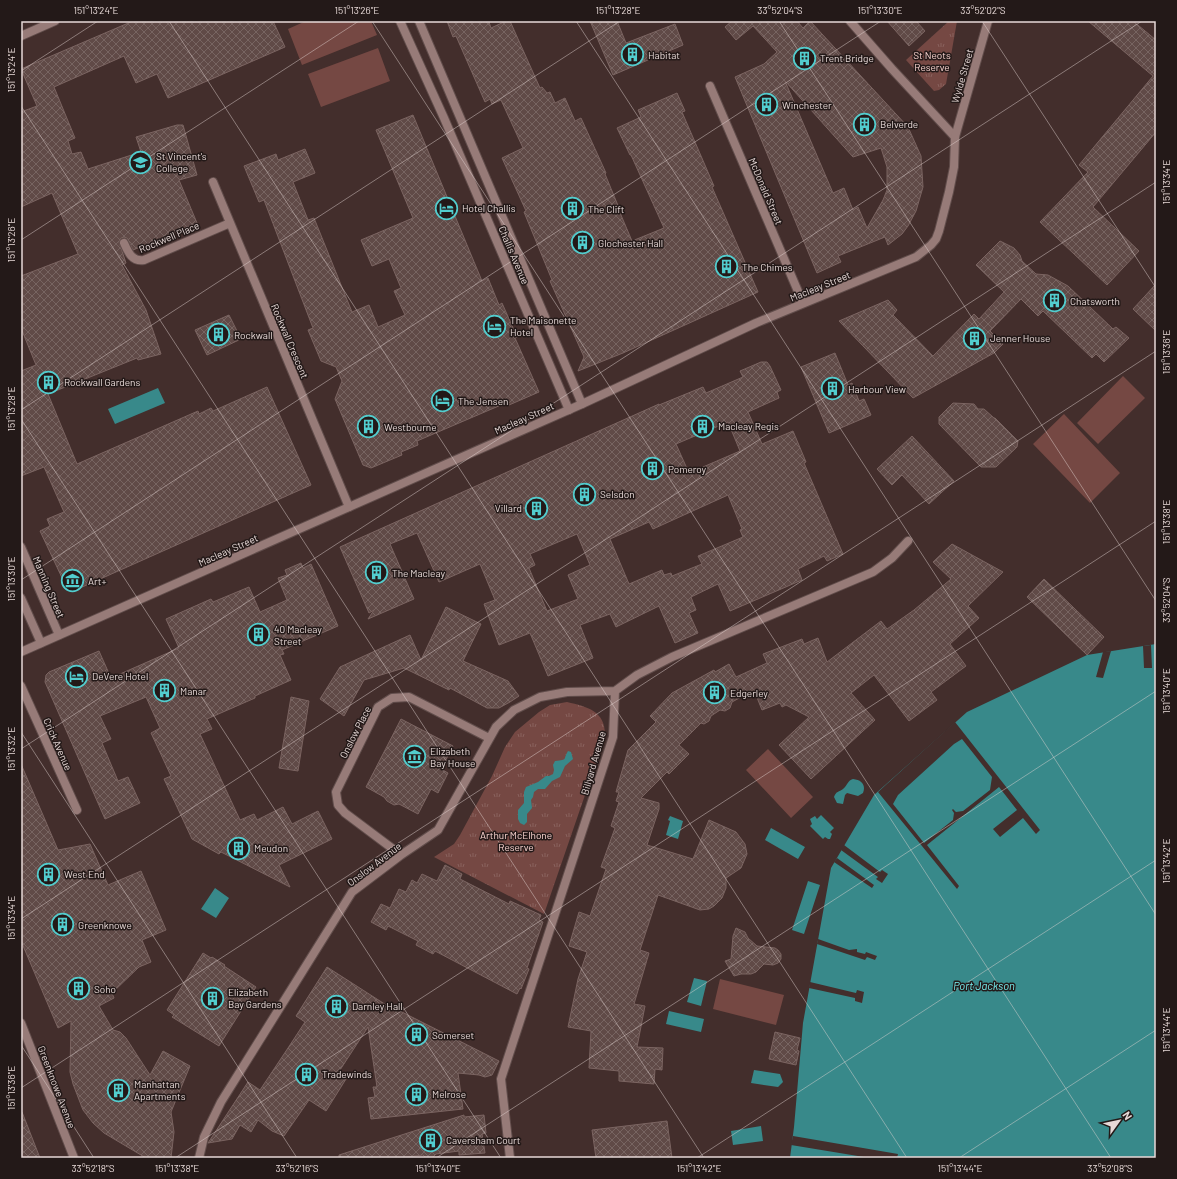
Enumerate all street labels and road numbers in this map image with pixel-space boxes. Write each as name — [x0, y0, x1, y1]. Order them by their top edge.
street label: Wylde Street — [949, 47, 976, 104]
street label: McDonald Street — [746, 156, 786, 227]
street label: Rockwell Place — [137, 219, 201, 255]
street label: Challis Avenue — [496, 224, 532, 286]
street label: Macleay Street — [788, 268, 852, 304]
street label: Rockwall Crescent — [269, 302, 311, 380]
street label: Macleay Street — [492, 399, 556, 436]
street label: Macleay Street — [196, 531, 260, 568]
street label: Manning Street — [31, 554, 67, 620]
street label: Onslow Place — [337, 704, 373, 760]
street label: Crick Avenue — [41, 716, 75, 772]
street label: Billyard Avenue — [578, 730, 608, 796]
street label: Onslow Avenue — [344, 840, 404, 888]
street label: Greenknowe Avenue — [36, 1044, 78, 1130]

